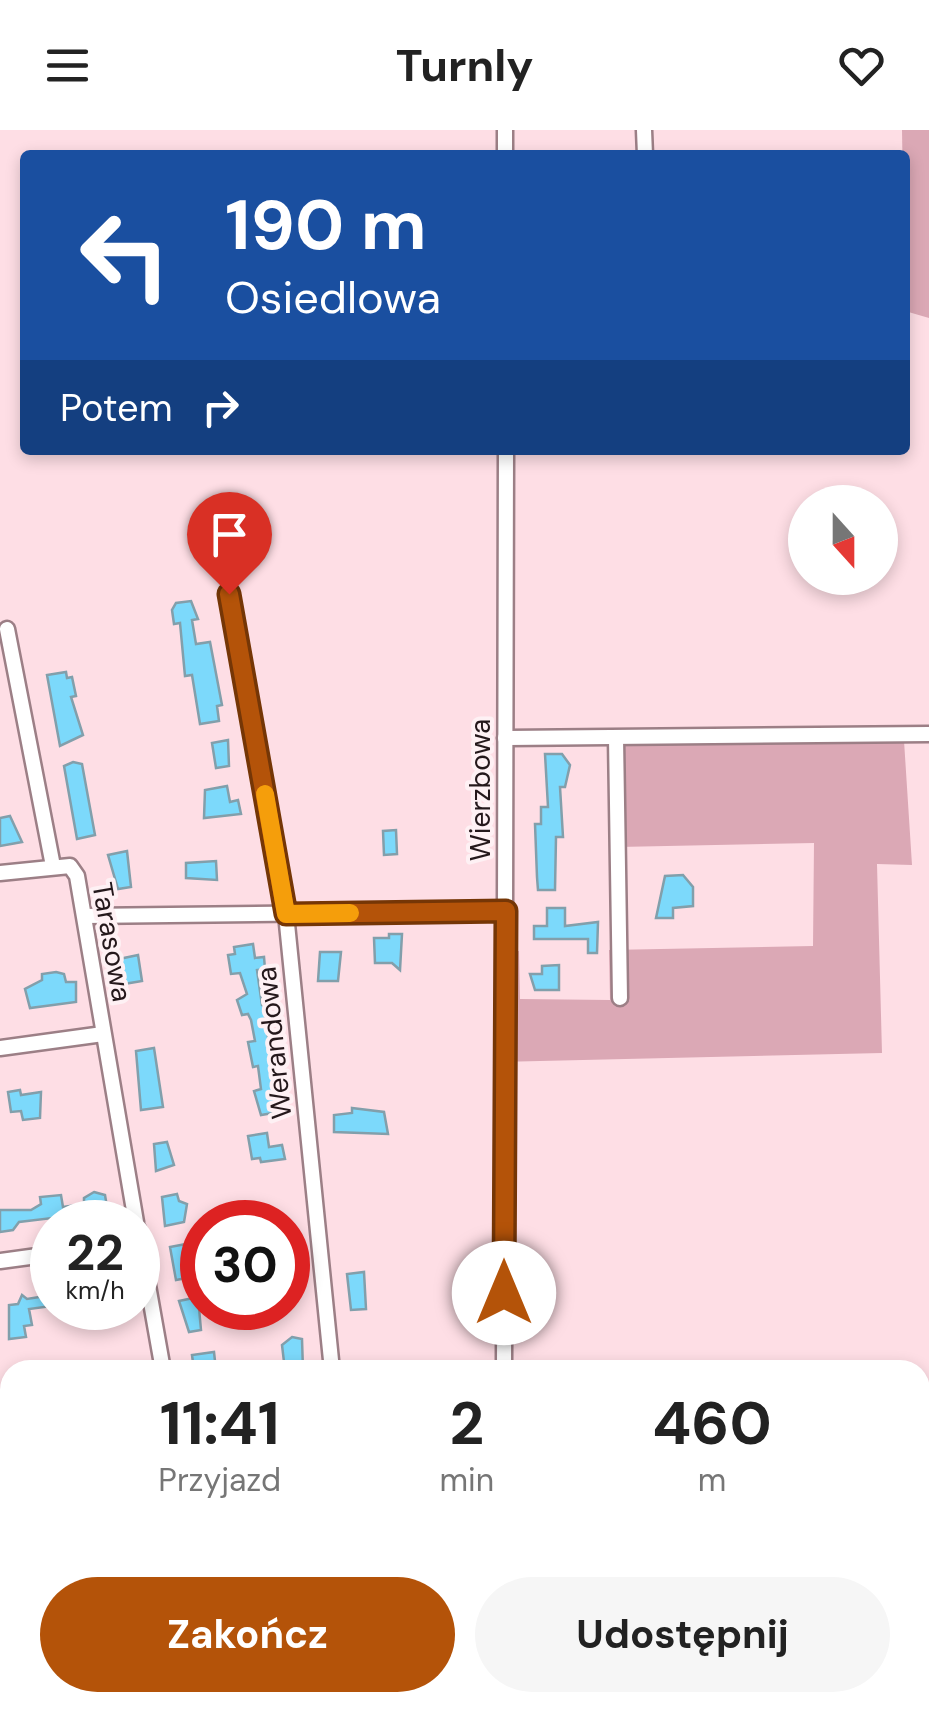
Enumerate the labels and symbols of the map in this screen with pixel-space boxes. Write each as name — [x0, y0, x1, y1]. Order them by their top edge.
north arrow — [788, 485, 898, 595]
pin — [187, 492, 272, 595]
street label: Wierzbowa — [462, 719, 499, 861]
street label: Tarasowa — [83, 879, 141, 1005]
street label: Werandowa — [248, 965, 300, 1121]
speed limit sign: 30 — [180, 1200, 310, 1330]
position arrow — [452, 1241, 556, 1345]

